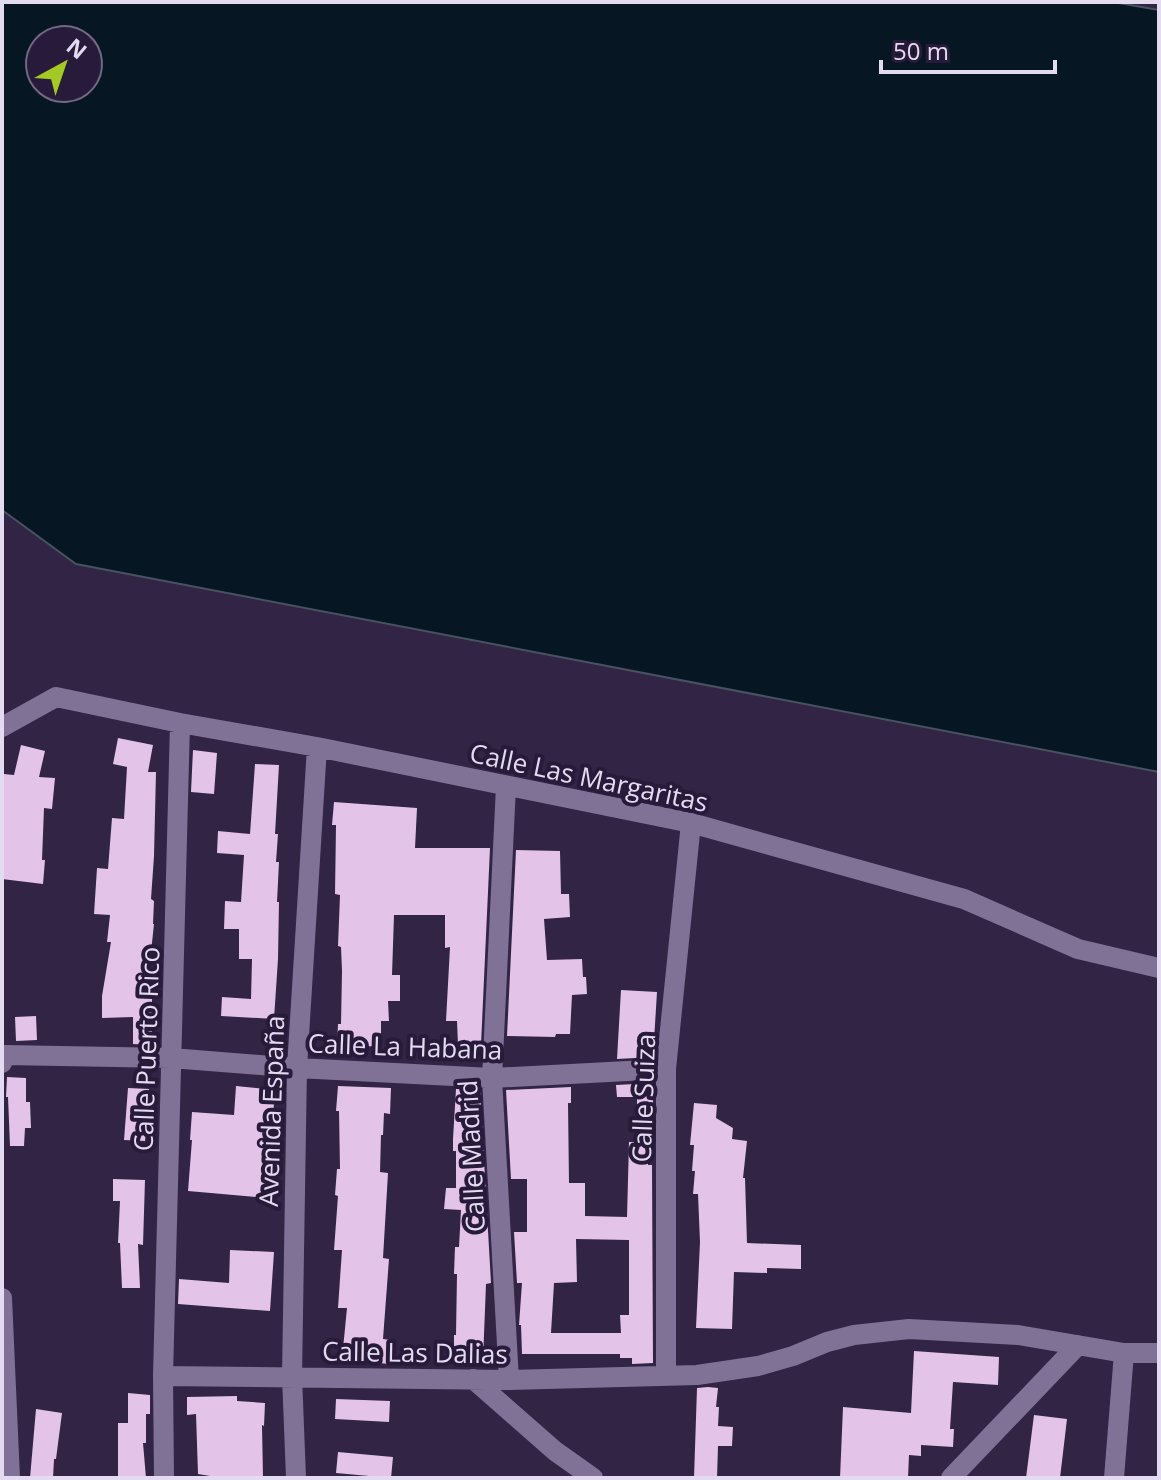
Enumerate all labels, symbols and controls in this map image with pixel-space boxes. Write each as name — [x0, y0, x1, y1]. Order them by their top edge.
north arrow — [24, 24, 104, 104]
scale bar — [881, 24, 1055, 74]
text: N — [61, 31, 94, 65]
text: 50 m — [893, 34, 949, 67]
street label: Calle Las Margaritas — [467, 734, 711, 820]
street label: Calle Puerto Rico — [124, 946, 168, 1152]
street label: Avenida España — [250, 1015, 292, 1207]
street label: Calle La Habana — [307, 1025, 503, 1067]
street label: Calle Suiza — [623, 1033, 663, 1163]
street label: Calle Madrid — [449, 1079, 493, 1233]
street label: Calle Las Dalias — [322, 1332, 508, 1372]

